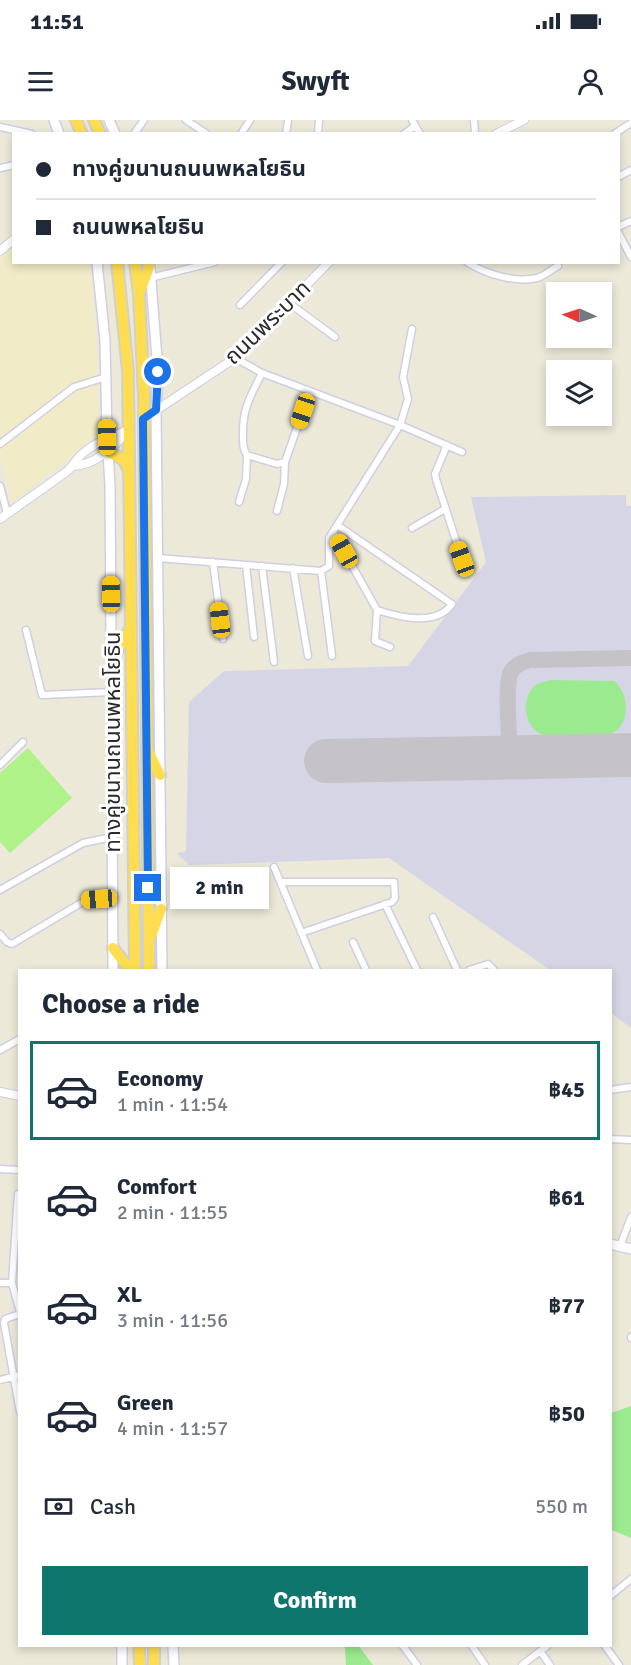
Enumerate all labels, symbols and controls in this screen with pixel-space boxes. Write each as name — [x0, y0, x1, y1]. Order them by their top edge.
text: 11:51 — [30, 8, 84, 35]
icon: menu — [24, 65, 57, 98]
text: Swyft — [282, 65, 349, 98]
icon: person — [574, 65, 607, 98]
text: ทางคู่ขนานถนนพหลโยธิน — [72, 155, 306, 182]
text: ถนนพหลโยธิน — [72, 213, 205, 240]
street label: ถนนพระบาท — [219, 275, 316, 370]
north arrow — [546, 282, 612, 348]
map controls — [546, 282, 612, 426]
route start — [144, 358, 171, 385]
button: layers — [546, 360, 612, 426]
car — [289, 391, 317, 431]
car — [98, 419, 116, 455]
car — [327, 531, 361, 571]
car — [447, 539, 477, 579]
car — [102, 576, 120, 612]
car — [209, 601, 231, 639]
street label: ทางคู่ขนานถนนพหลโยธิน — [99, 631, 126, 853]
callout: 2 min — [169, 867, 268, 909]
route end — [134, 874, 161, 901]
text: 2 min — [195, 875, 244, 900]
car — [80, 889, 118, 909]
text: Choose a ride — [42, 988, 200, 1021]
icon: car — [45, 1064, 99, 1118]
text: Economy — [117, 1065, 203, 1092]
text: ฿45 — [548, 1076, 585, 1103]
text: 1 min · 11:54 — [117, 1092, 228, 1117]
icon: car — [45, 1172, 99, 1226]
text: Comfort — [117, 1173, 197, 1200]
text: ฿61 — [548, 1184, 585, 1211]
text: 2 min · 11:55 — [117, 1200, 228, 1225]
icon: car — [45, 1280, 99, 1334]
text: XL — [117, 1281, 142, 1308]
text: ฿77 — [548, 1292, 585, 1319]
text: 3 min · 11:56 — [117, 1308, 228, 1333]
icon: car — [45, 1388, 99, 1442]
text: Green — [117, 1389, 174, 1416]
text: ฿50 — [548, 1400, 585, 1427]
text: 4 min · 11:57 — [117, 1416, 228, 1441]
icon: cash — [42, 1490, 75, 1523]
text: Cash — [90, 1493, 136, 1520]
text: 550 m — [535, 1494, 588, 1519]
button: Confirm — [42, 1566, 588, 1635]

